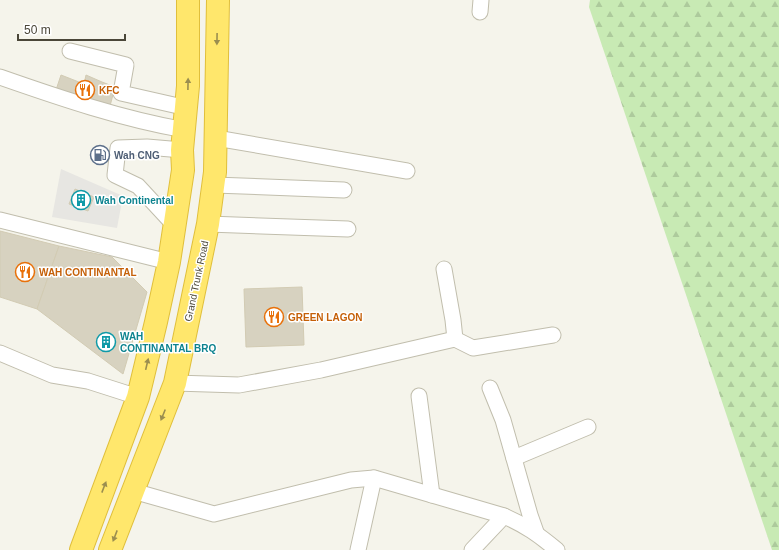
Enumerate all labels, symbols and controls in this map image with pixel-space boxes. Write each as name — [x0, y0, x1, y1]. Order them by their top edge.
scale bar — [18, 16, 125, 42]
text: 50 m — [24, 23, 51, 37]
one-way arrow — [214, 33, 220, 46]
one-way arrow — [185, 77, 191, 90]
restaurant icon: KFC — [74, 79, 96, 101]
place label: KFC — [99, 85, 120, 96]
fuel station icon: Wah CNG — [89, 144, 111, 166]
place label: Wah CNG — [114, 150, 160, 161]
building icon: Wah Continental — [70, 189, 92, 211]
place label: Wah Continental — [95, 195, 174, 206]
street label: Grand Trunk Road — [183, 240, 210, 322]
restaurant icon: WAH CONTINANTAL — [14, 261, 36, 283]
place label: WAH CONTINANTAL — [39, 267, 137, 278]
restaurant icon: GREEN LAGON — [263, 306, 285, 328]
place label: GREEN LAGON — [288, 312, 362, 323]
building icon: WAH CONTINANTAL BRQ — [95, 331, 117, 353]
place label: WAH CONTINANTAL BRQ — [120, 331, 217, 354]
one-way arrow — [144, 358, 150, 371]
one-way arrow — [159, 409, 165, 421]
one-way arrow — [102, 481, 108, 493]
one-way arrow — [112, 530, 118, 542]

